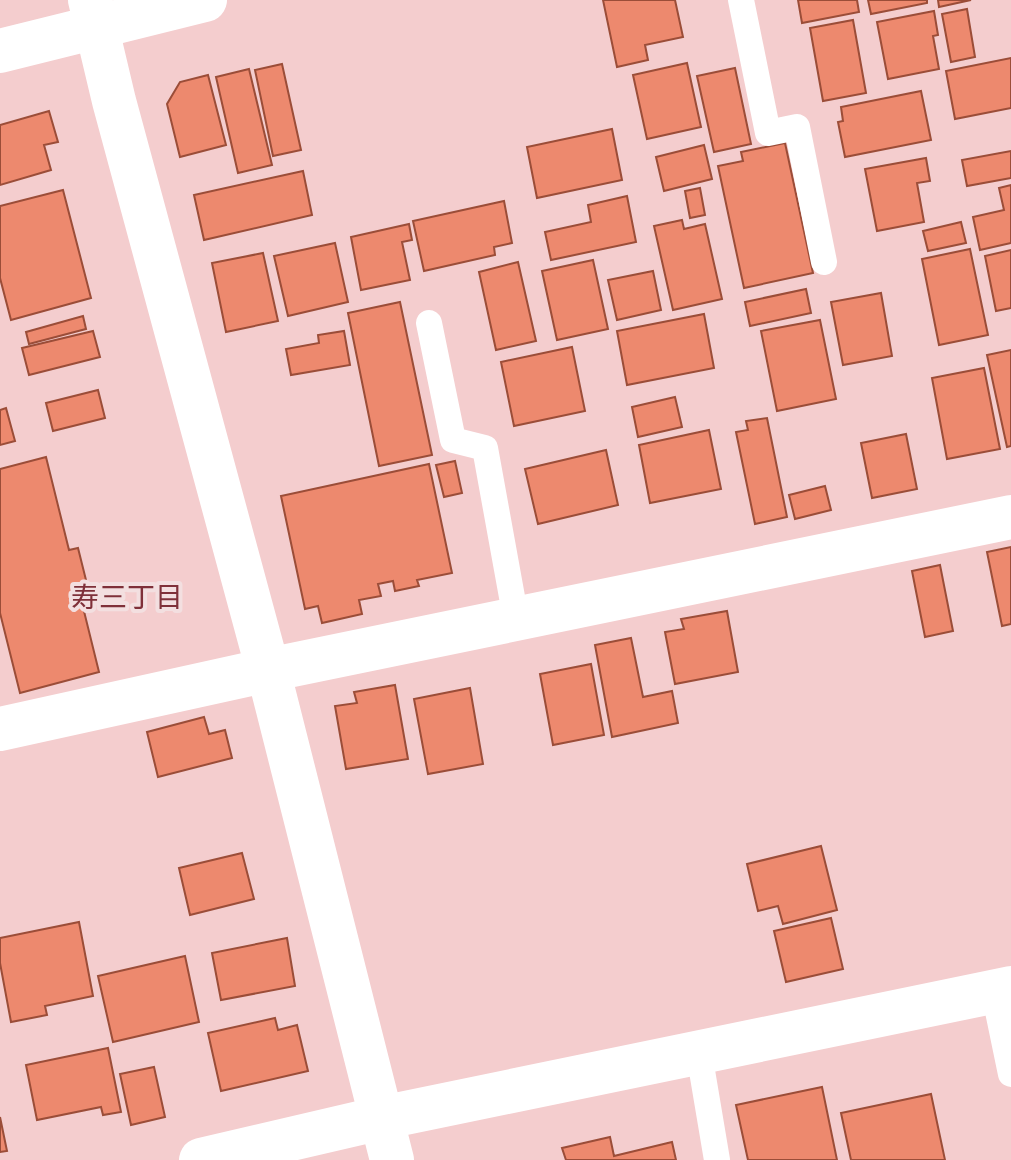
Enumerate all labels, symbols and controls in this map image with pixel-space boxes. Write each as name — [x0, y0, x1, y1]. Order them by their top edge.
district label: 寿三丁目 — [71, 581, 183, 614]

